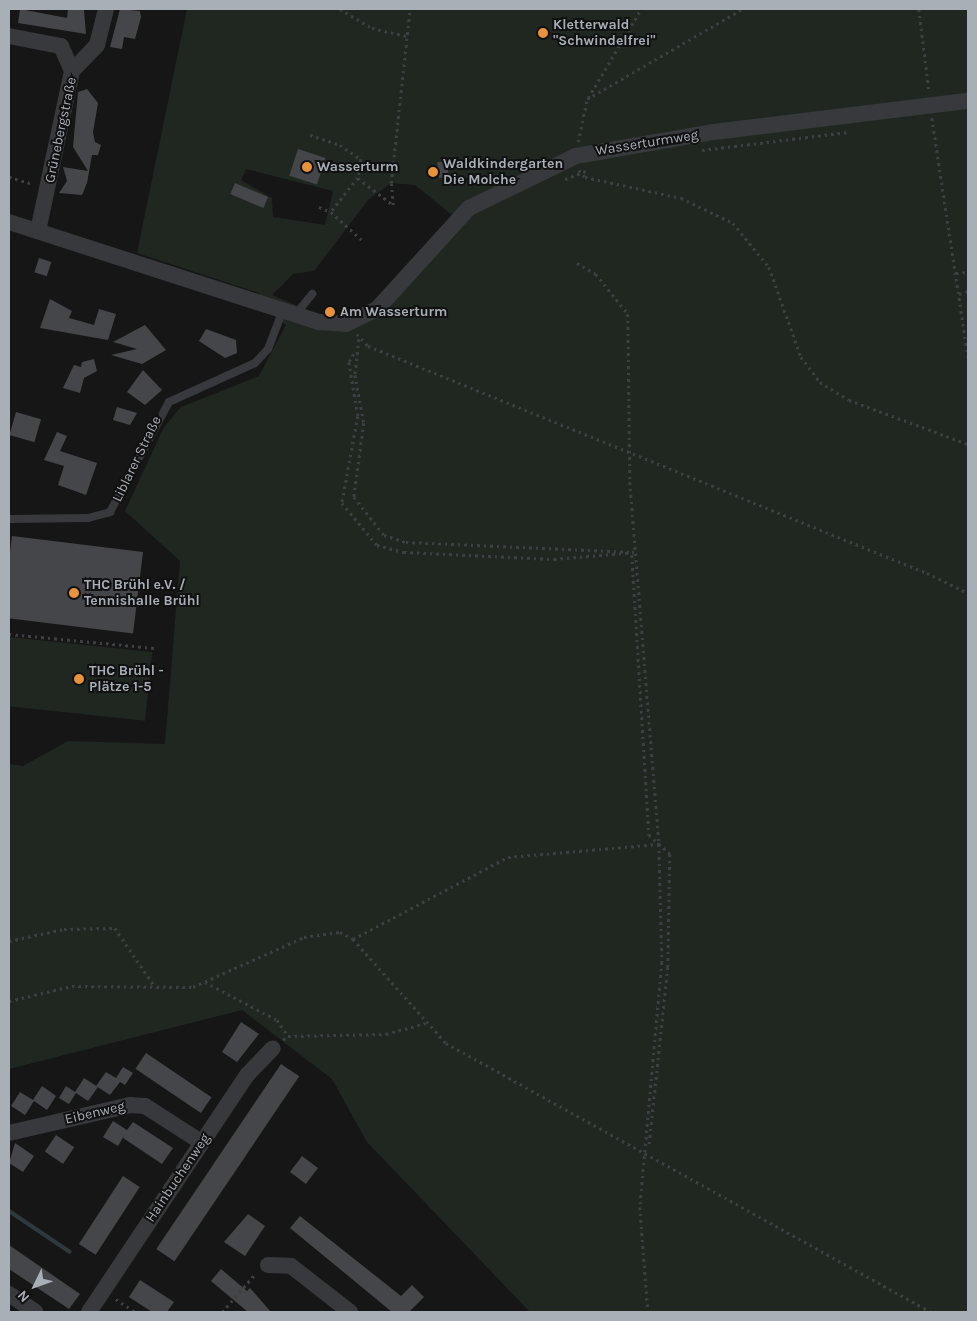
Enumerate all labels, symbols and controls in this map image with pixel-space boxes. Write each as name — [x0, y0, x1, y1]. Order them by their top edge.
place label: Kletterwald "Schwindelfrei" — [553, 17, 656, 49]
marker: Kletterwald "Schwindelfrei" — [537, 27, 549, 39]
street label: Grünebergstraße — [42, 76, 80, 184]
street label: Wasserturmweg — [594, 127, 700, 159]
place label: Waldkindergarten Die Molche — [443, 156, 563, 188]
place label: Wasserturm — [317, 159, 399, 175]
marker: Wasserturm — [301, 161, 313, 173]
marker: Waldkindergarten Die Molche — [427, 166, 439, 178]
place label: Am Wasserturm — [340, 304, 447, 320]
marker: Am Wasserturm — [324, 306, 336, 318]
street label: Liblarer Straße — [109, 413, 165, 505]
place label: THC Brühl e.V. / Tennishalle Brühl — [84, 577, 200, 610]
marker: THC Brühl e.V. / Tennishalle Brühl — [68, 587, 80, 599]
place label: THC Brühl - Plätze 1-5 — [89, 663, 164, 696]
marker: THC Brühl - Plätze 1-5 — [73, 673, 85, 685]
street label: Eibenweg — [63, 1098, 127, 1128]
street label: Hainbuchenweg — [142, 1131, 214, 1225]
north arrow — [10, 1261, 60, 1311]
text: N — [14, 1287, 33, 1306]

